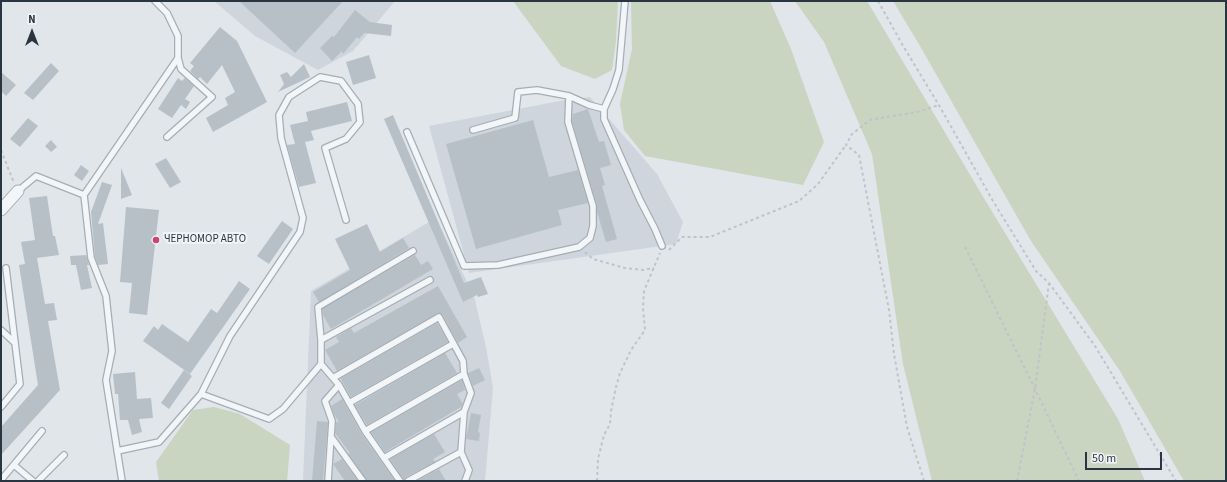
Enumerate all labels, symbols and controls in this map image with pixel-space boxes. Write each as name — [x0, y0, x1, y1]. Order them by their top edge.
north arrow — [12, 12, 52, 52]
text: N — [28, 12, 36, 27]
place label: ЧЕРНОМОР АВТО — [164, 233, 246, 247]
marker: ЧЕРНОМОР АВТО — [151, 235, 161, 245]
scale bar — [1087, 444, 1164, 470]
text: 50 m — [1092, 450, 1116, 467]

